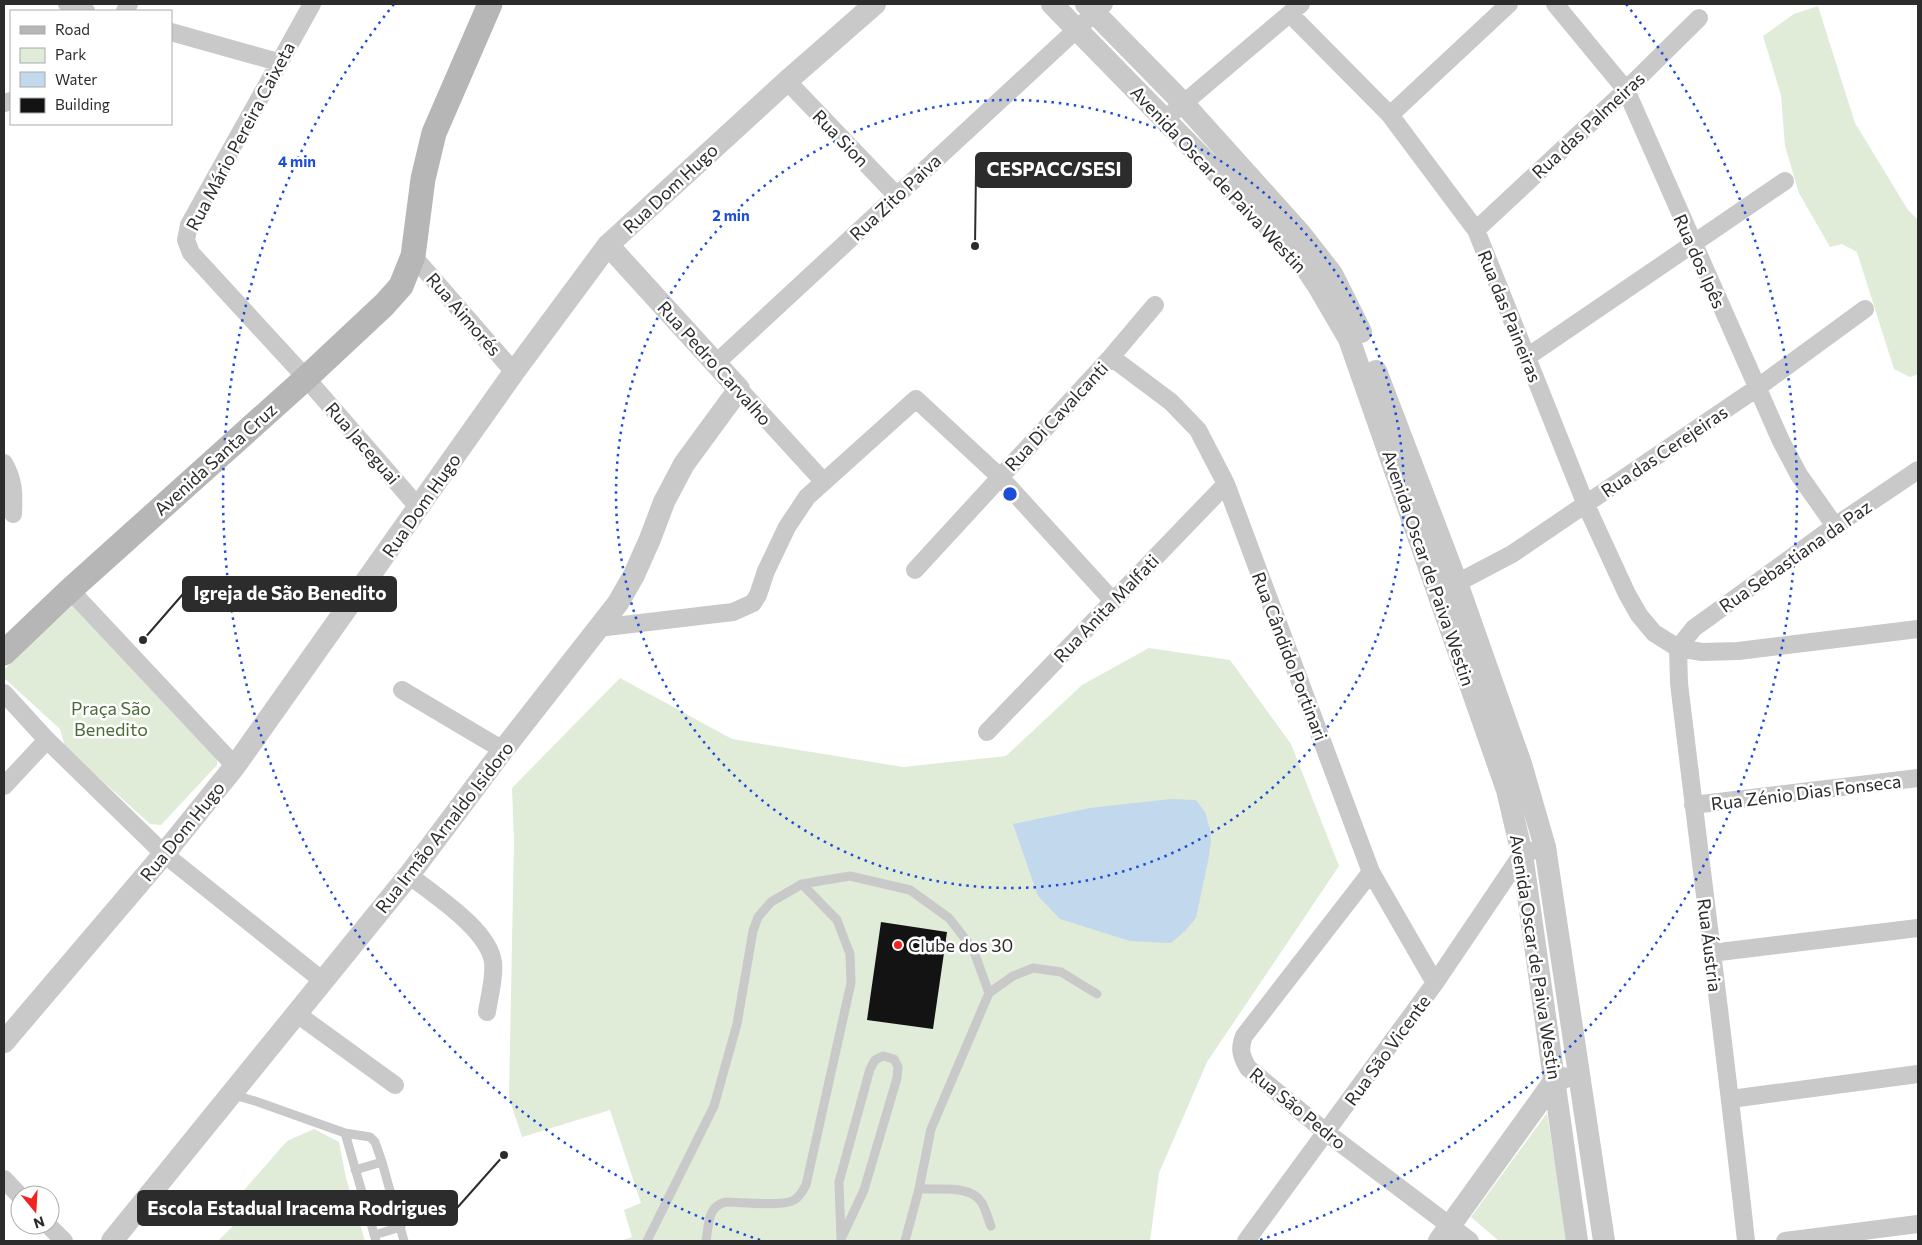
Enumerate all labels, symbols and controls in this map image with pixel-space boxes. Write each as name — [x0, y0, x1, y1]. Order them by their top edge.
legend — [10, 10, 172, 125]
text: Road — [55, 20, 90, 38]
street label: Rua Mário Pereira Caixeta — [181, 38, 299, 234]
text: Park — [55, 45, 86, 63]
street label: Rua das Palmeiras — [1527, 67, 1649, 183]
text: Water — [55, 70, 97, 88]
street label: Avenida Oscar de Paiva Westin — [1126, 81, 1312, 277]
text: Building — [55, 95, 110, 113]
street label: Rua Sion — [808, 105, 874, 171]
street label: Rua Dom Hugo — [618, 138, 722, 238]
street label: Rua Zito Paiva — [845, 149, 945, 245]
text: 4 min — [278, 152, 316, 170]
callout: CESPACC/SESI — [976, 153, 1131, 187]
text: CESPACC/SESI — [987, 157, 1121, 180]
text: 2 min — [712, 206, 750, 224]
street label: Rua dos Ipês — [1669, 210, 1731, 312]
street label: Rua das Paineiras — [1473, 247, 1547, 385]
street label: Rua Aimorés — [422, 268, 506, 360]
street label: Rua Pedro Carvalho — [653, 296, 777, 430]
street label: Rua Di Cavalcanti — [1000, 357, 1112, 475]
street label: Rua Jaceguai — [321, 397, 405, 489]
street label: Avenida Santa Cruz — [149, 398, 281, 520]
street label: Rua das Cerejeiras — [1597, 401, 1731, 501]
street label: Avenida Oscar de Paiva Westin — [1378, 447, 1480, 689]
street label: Rua Dom Hugo — [377, 449, 465, 561]
centre of rings — [1001, 485, 1019, 503]
street label: Rua Sebastiana da Paz — [1715, 495, 1875, 617]
street label: Rua Anita Malfati — [1049, 549, 1163, 667]
street label: Rua Cândido Portinari — [1248, 569, 1332, 743]
callout: Igreja de São Benedito — [183, 577, 396, 611]
text: Igreja de São Benedito — [193, 581, 387, 604]
park label: Praça São Benedito — [71, 697, 151, 740]
street label: Rua Irmão Arnaldo Isidoro — [370, 737, 518, 917]
street label: Rua Zénio Dias Fonseca — [1710, 769, 1902, 815]
street label: Rua Dom Hugo — [135, 777, 229, 885]
street label: Avenida Oscar de Paiva Westin — [1506, 833, 1566, 1081]
street label: Rua Áustria — [1693, 897, 1727, 993]
place label: Clube dos 30 — [908, 934, 1013, 956]
marker: Clube dos 30 — [892, 939, 904, 951]
street label: Rua São Vicente — [1339, 990, 1435, 1110]
street label: Rua São Pedro — [1245, 1062, 1351, 1154]
north arrow — [10, 1185, 60, 1235]
callout: Escola Estadual Iracema Rodrigues — [138, 1191, 457, 1225]
text: Escola Estadual Iracema Rodrigues — [147, 1196, 447, 1219]
text: N — [32, 1213, 47, 1233]

